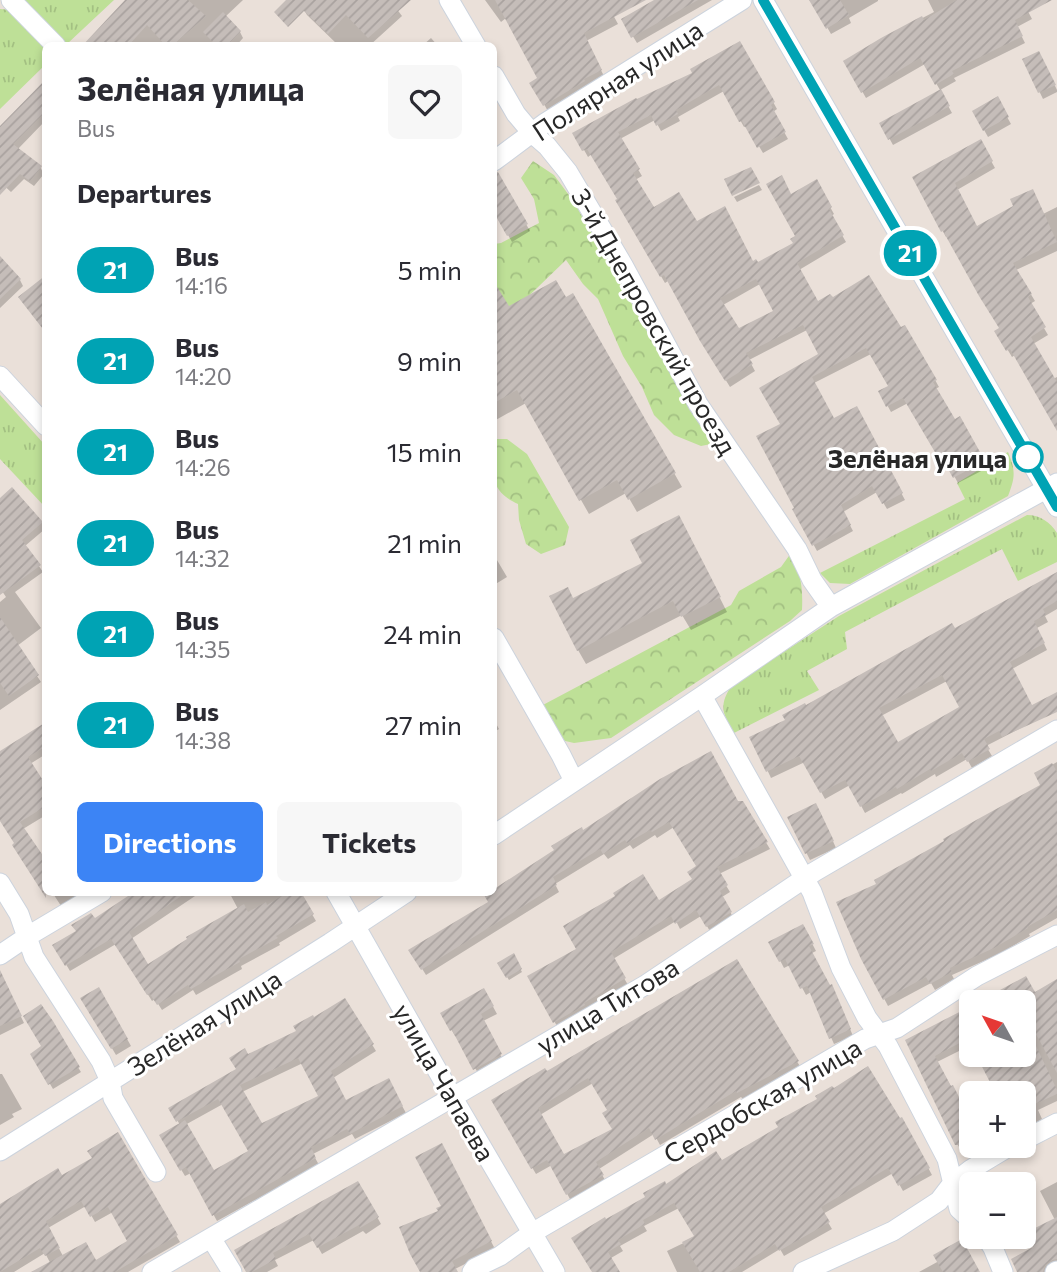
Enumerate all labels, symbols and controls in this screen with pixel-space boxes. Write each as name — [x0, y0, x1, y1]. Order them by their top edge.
street label: Полярная улица — [526, 13, 708, 147]
button: heart — [388, 65, 462, 139]
text: Зелёная улица — [77, 67, 304, 108]
text: Bus — [77, 114, 115, 142]
text: Departures — [77, 177, 212, 208]
street label: 3-й Днепровский проезд — [566, 182, 744, 460]
line badge: 21 — [878, 230, 942, 276]
text: 21 — [898, 238, 922, 267]
text: Bus — [175, 240, 219, 271]
text: 5 min — [398, 254, 462, 285]
text: 21 — [103, 255, 128, 284]
text: 14:16 — [175, 271, 228, 299]
text: Bus — [175, 331, 219, 362]
text: 9 min — [397, 345, 462, 376]
text: 21 — [103, 346, 128, 375]
text: 14:20 — [175, 362, 232, 390]
text: Bus — [175, 422, 219, 453]
text: 15 min — [387, 436, 462, 467]
text: 21 — [103, 437, 128, 466]
place label: Зелёная улица — [828, 442, 1007, 473]
marker: Зелёная улица — [1013, 442, 1043, 472]
text: 14:26 — [175, 453, 231, 481]
text: Bus — [175, 513, 219, 544]
text: 21 min — [387, 527, 462, 558]
text: 21 — [103, 528, 128, 557]
text: 14:32 — [175, 544, 230, 572]
text: Bus — [175, 604, 219, 635]
text: 24 min — [383, 618, 462, 649]
text: 21 — [103, 619, 128, 648]
text: 14:35 — [175, 635, 230, 663]
text: Bus — [175, 695, 219, 726]
text: 27 min — [385, 709, 462, 740]
text: 21 — [103, 710, 128, 739]
text: 14:38 — [175, 726, 231, 754]
button: Directions — [77, 802, 263, 882]
button: Tickets — [277, 802, 462, 882]
street label: улица Титова — [530, 950, 684, 1060]
street label: Зелёная улица — [121, 962, 287, 1082]
north arrow — [959, 990, 1036, 1068]
map controls — [959, 990, 1036, 1249]
street label: улица Чапаева — [387, 998, 503, 1166]
street label: Сердобская улица — [658, 1031, 866, 1169]
button: + — [959, 1081, 1036, 1158]
button: − — [959, 1172, 1036, 1249]

